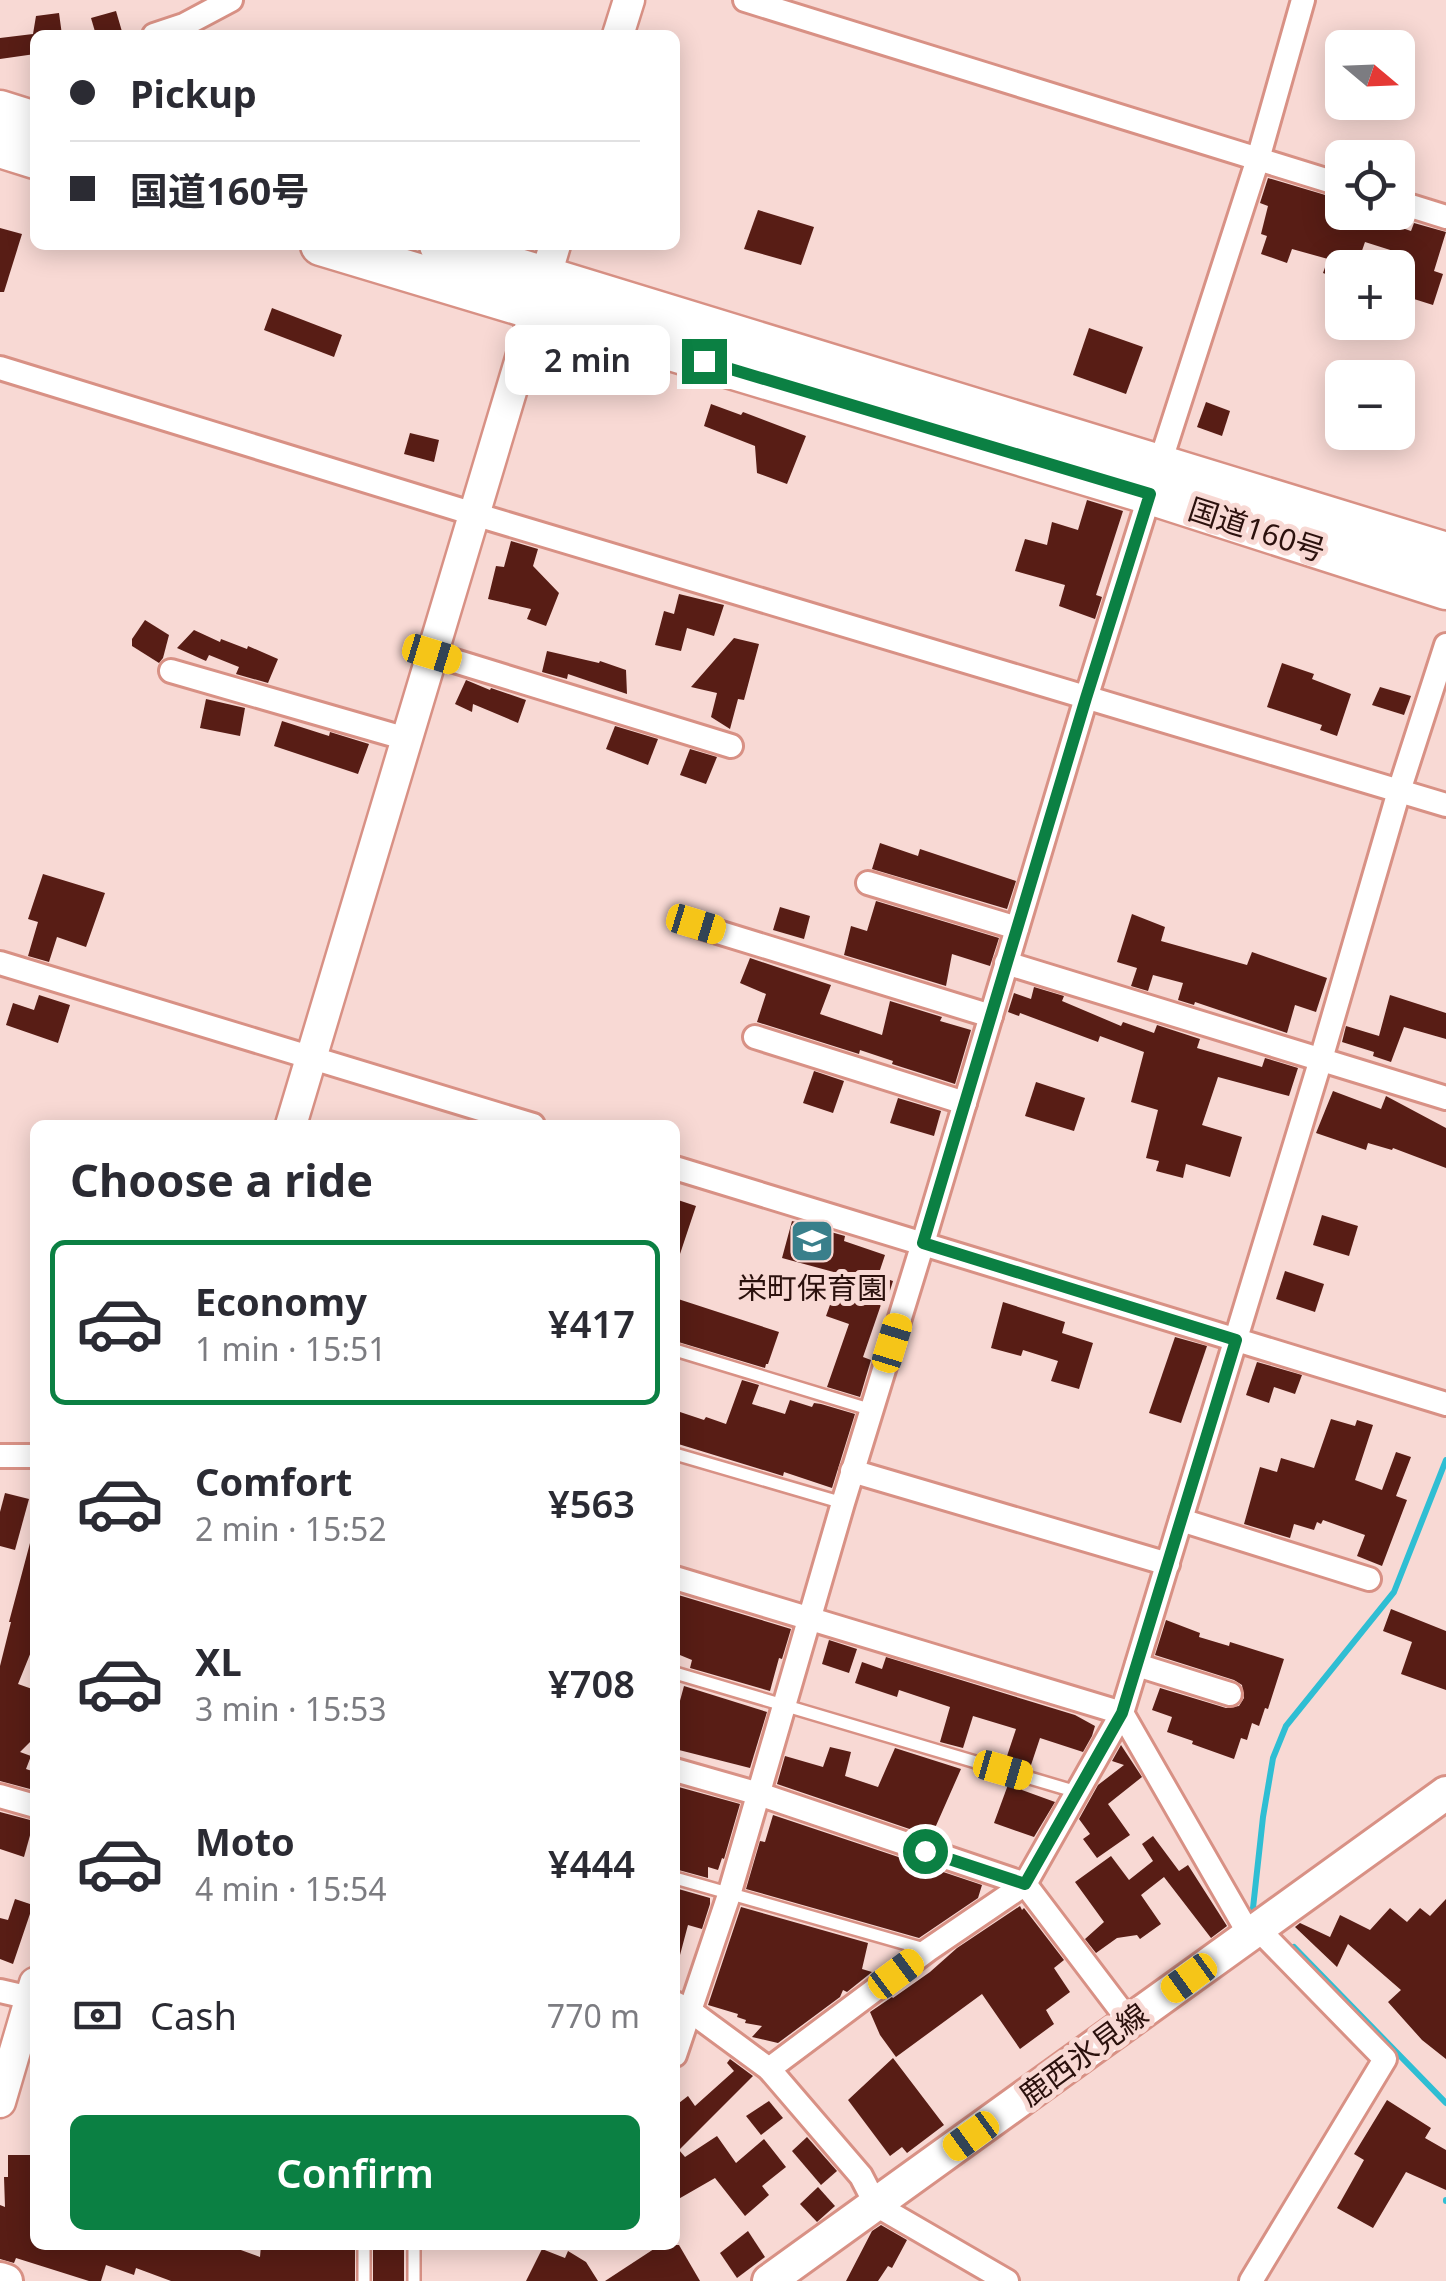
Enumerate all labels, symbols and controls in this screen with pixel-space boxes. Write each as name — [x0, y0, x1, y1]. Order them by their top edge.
north arrow — [1325, 30, 1415, 120]
map controls — [1325, 30, 1415, 450]
text: Pickup — [130, 67, 257, 119]
button: locate — [1325, 140, 1415, 230]
text: 国道160号 — [130, 164, 309, 216]
button: + — [1325, 250, 1415, 340]
callout: 2 min — [504, 326, 669, 396]
text: 2 min — [544, 338, 631, 381]
route end — [682, 339, 727, 384]
button: − — [1325, 360, 1415, 450]
street label: 国道160号 — [1183, 488, 1331, 570]
car — [399, 631, 465, 677]
car — [663, 901, 729, 947]
text: Choose a ride — [70, 1149, 373, 1210]
school or university icon: 栄町保育園 — [789, 1218, 835, 1264]
place label: 栄町保育園 — [737, 1267, 887, 1308]
text: Economy — [195, 1275, 367, 1327]
icon: car — [75, 1278, 165, 1368]
text: ¥417 — [548, 1297, 635, 1349]
car — [869, 1310, 915, 1376]
text: 1 min · 15:51 — [195, 1327, 387, 1370]
text: Comfort — [195, 1455, 352, 1507]
icon: car — [75, 1458, 165, 1548]
text: ¥563 — [548, 1477, 635, 1529]
text: 2 min · 15:52 — [195, 1507, 387, 1550]
text: XL — [195, 1635, 242, 1687]
icon: car — [75, 1638, 165, 1728]
text: ¥708 — [548, 1657, 635, 1709]
text: 3 min · 15:53 — [195, 1687, 387, 1730]
car — [970, 1747, 1036, 1793]
text: Moto — [195, 1815, 295, 1867]
icon: car — [75, 1818, 165, 1908]
route start — [903, 1829, 948, 1874]
text: ¥444 — [548, 1837, 635, 1889]
text: 4 min · 15:54 — [195, 1867, 387, 1910]
car — [863, 1944, 929, 2004]
car — [1156, 1948, 1222, 2008]
icon: cash — [70, 1988, 125, 2043]
text: Cash — [150, 1989, 237, 2041]
street label: 鹿西氷見線 — [1010, 1993, 1156, 2115]
text: 770 m — [547, 1994, 640, 2037]
car — [938, 2106, 1004, 2166]
button: Confirm — [70, 2115, 640, 2230]

